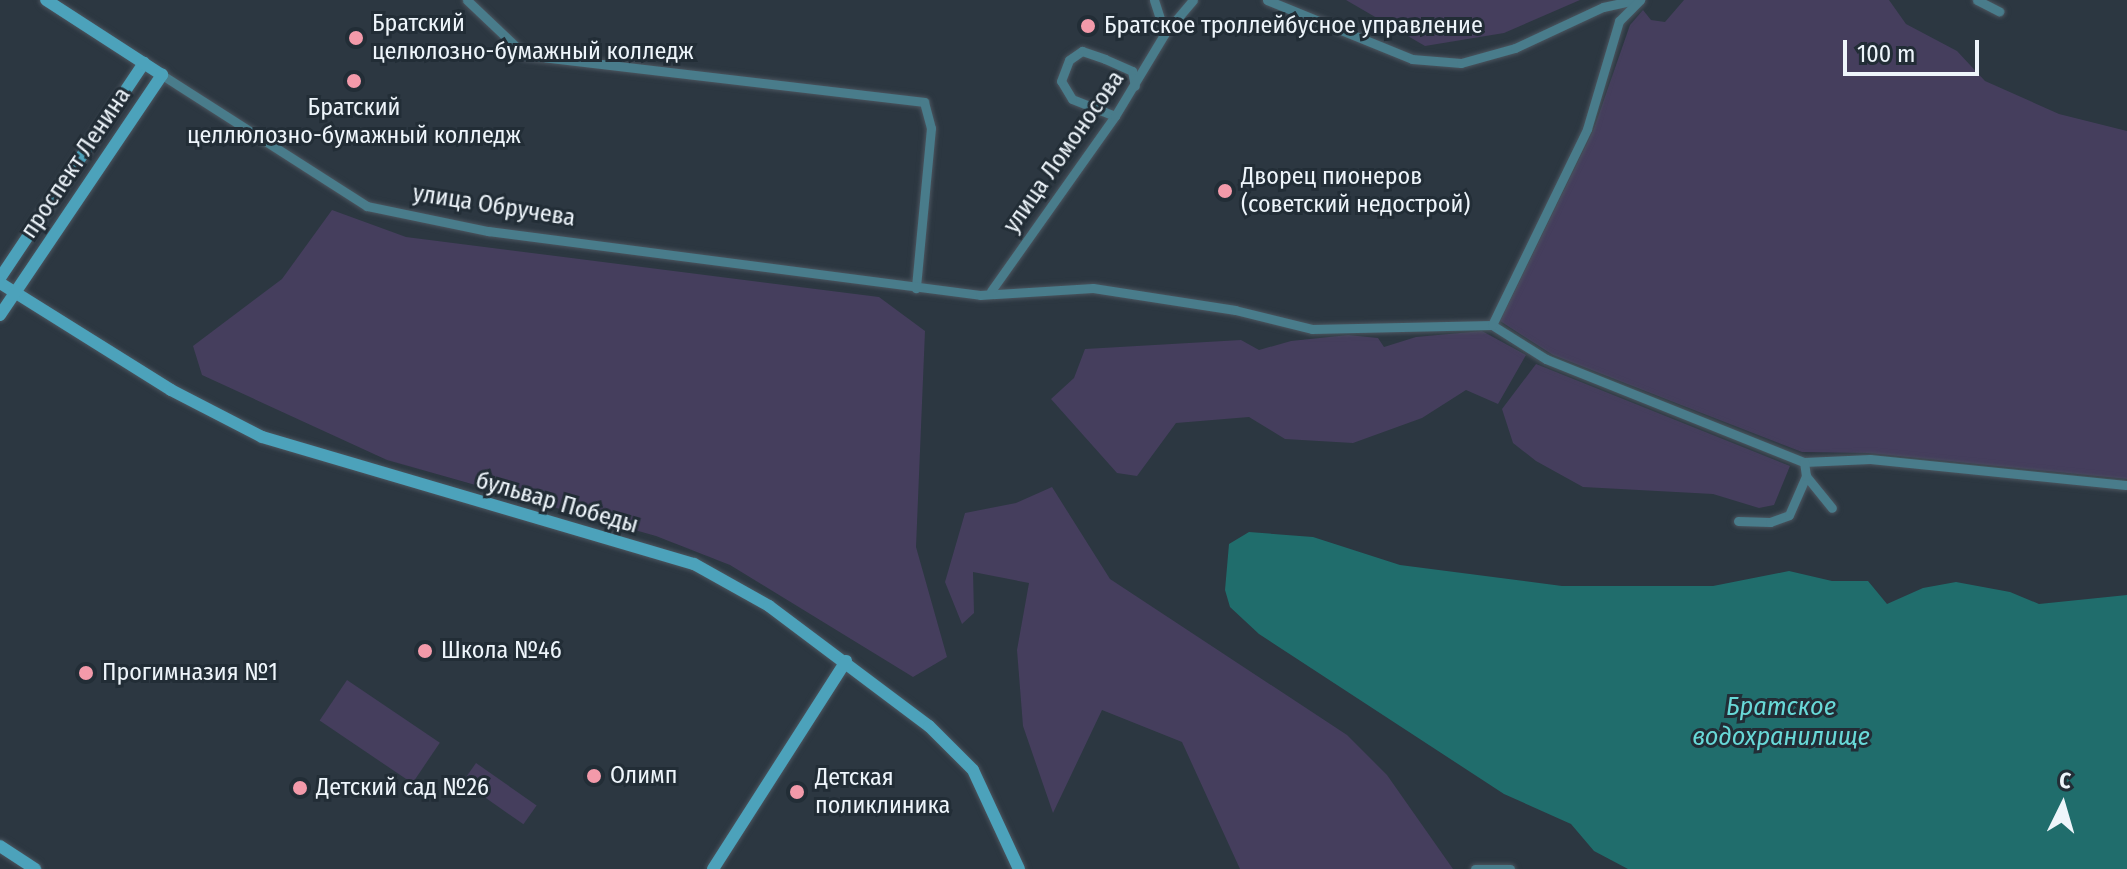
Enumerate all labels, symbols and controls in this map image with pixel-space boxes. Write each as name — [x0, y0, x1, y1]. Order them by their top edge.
place label: Братский целюлозно-бумажный колледж — [372, 10, 694, 66]
place label: Братское троллейбусное управление — [1104, 12, 1483, 40]
marker: Братское троллейбусное управление — [1079, 17, 1097, 35]
scale bar — [1847, 24, 1983, 74]
marker: Братский целюлозно-бумажный колледж — [347, 29, 365, 47]
text: 100 m — [1857, 40, 1915, 68]
street label: улица Ломоносова — [997, 65, 1131, 239]
marker: Братский целлюлозно-бумажный колледж — [345, 72, 363, 90]
street label: проспект Ленина — [15, 82, 137, 244]
place label: Братский целлюлозно-бумажный колледж — [187, 94, 521, 150]
place label: Дворец пионеров (советский недострой) — [1241, 163, 1470, 219]
street label: улица Обручева — [411, 179, 577, 233]
marker: Дворец пионеров (советский недострой) — [1216, 182, 1234, 200]
street label: бульвар Победы — [473, 466, 641, 540]
place label: Школа №46 — [441, 637, 562, 665]
marker: Школа №46 — [416, 642, 434, 660]
place label: Прогимназия №1 — [102, 659, 278, 687]
marker: Прогимназия №1 — [77, 664, 95, 682]
water label: Братское водохранилище — [1692, 691, 1870, 752]
place label: Олимп — [610, 762, 677, 790]
place label: Детская поликлиника — [815, 764, 950, 820]
north arrow — [2023, 765, 2103, 845]
marker: Олимп — [585, 767, 603, 785]
text: С — [2058, 767, 2072, 795]
place label: Детский сад №26 — [316, 774, 489, 802]
marker: Детский сад №26 — [291, 779, 309, 797]
marker: Детская поликлиника — [786, 781, 808, 803]

